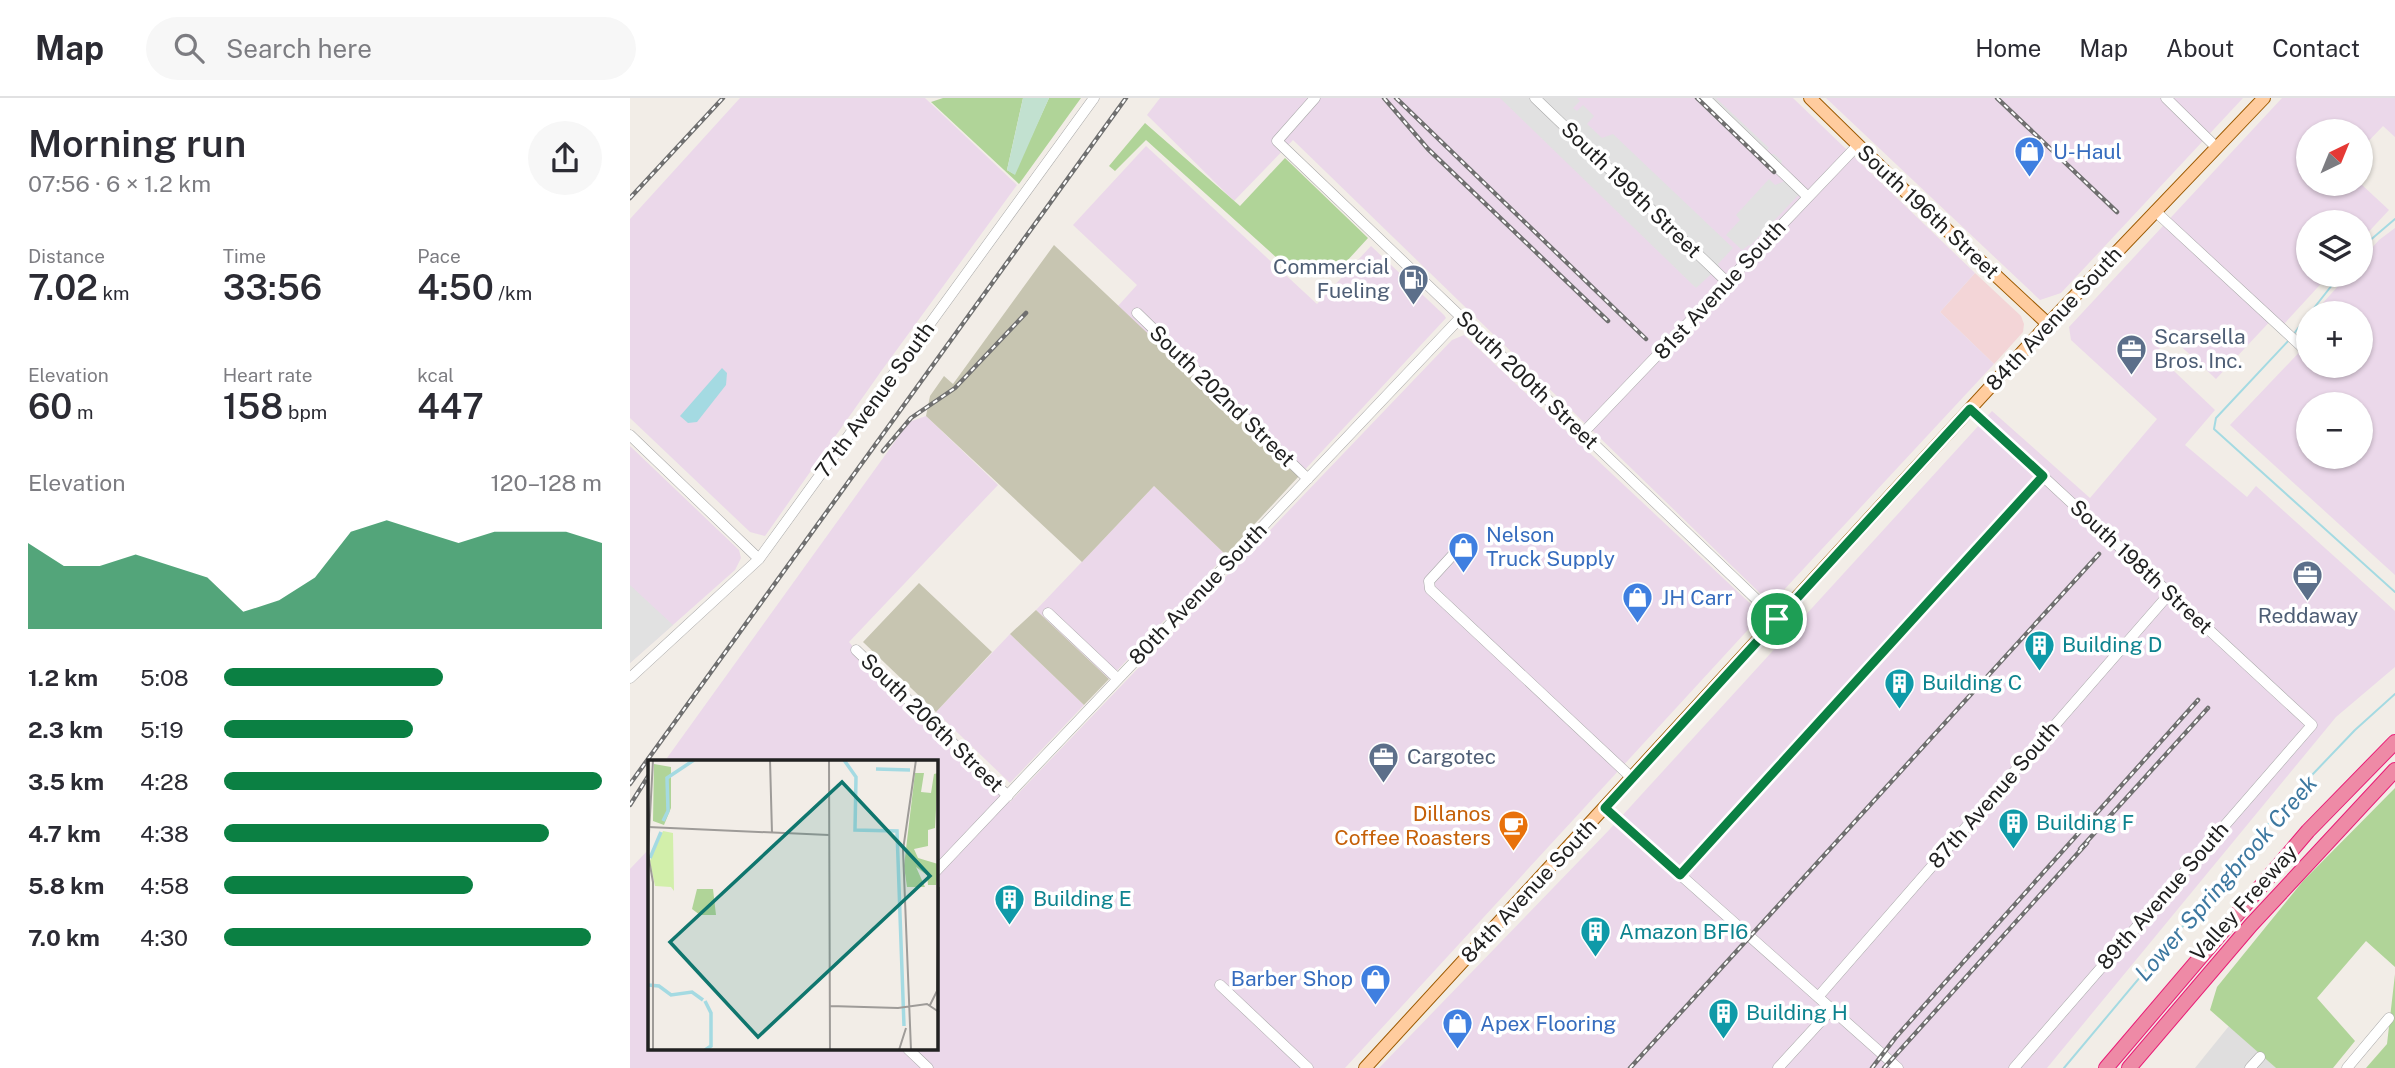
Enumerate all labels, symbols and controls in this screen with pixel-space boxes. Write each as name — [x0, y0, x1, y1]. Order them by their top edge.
search box — [146, 17, 636, 80]
text: Map — [35, 29, 104, 67]
icon: search — [170, 29, 208, 67]
text: Search here — [226, 33, 372, 64]
text: Home — [1975, 34, 2041, 62]
text: Map — [2079, 34, 2128, 62]
text: About — [2166, 34, 2234, 62]
text: Contact — [2272, 34, 2360, 62]
street label: South 199th Street — [1556, 116, 1707, 263]
north arrow — [2296, 119, 2373, 196]
map controls — [2296, 119, 2373, 469]
text: Morning run — [28, 121, 246, 166]
button: share — [528, 121, 602, 195]
shop icon: U-Haul — [2013, 135, 2047, 179]
street label: South 196th Street — [1852, 139, 2004, 284]
place label: U-Haul — [2053, 139, 2122, 164]
text: 07:56 · 6 × 1.2 km — [28, 170, 211, 197]
button: layers — [2296, 210, 2373, 287]
street label: 81st Avenue South — [1649, 215, 1791, 364]
street label: 84th Avenue South — [1981, 242, 2127, 396]
text: Distance — [28, 245, 105, 267]
text: Time — [223, 245, 266, 267]
text: Pace — [417, 245, 461, 267]
place label: Commercial Fueling — [1273, 254, 1390, 303]
fuel station icon: Commercial Fueling — [1396, 262, 1430, 306]
text: 7.02 — [28, 267, 98, 308]
text: 33:56 — [223, 267, 322, 308]
text: 4:50 — [417, 267, 494, 308]
text: km — [98, 282, 130, 304]
text: /km — [494, 282, 532, 304]
button: + — [2296, 301, 2373, 378]
street label: South 200th Street — [1451, 305, 1604, 454]
street label: 77th Avenue South — [810, 317, 939, 482]
street label: South 202nd Street — [1144, 320, 1300, 471]
place label: Scarsella Bros. Inc. — [2154, 324, 2246, 373]
office icon: Scarsella Bros. Inc. — [2114, 332, 2148, 376]
text: Elevation — [28, 364, 109, 386]
text: Heart rate — [223, 364, 312, 386]
text: kcal — [417, 364, 454, 386]
text: 60 — [28, 386, 72, 427]
text: 158 — [223, 386, 284, 427]
text: 447 — [417, 386, 484, 427]
button: − — [2296, 392, 2373, 469]
text: m — [72, 401, 93, 423]
text: bpm — [284, 401, 327, 423]
text: Elevation — [28, 469, 126, 496]
text: 120–128 m — [490, 469, 602, 496]
street label: South 198th Street — [2065, 494, 2218, 639]
street label: 80th Avenue South — [1124, 518, 1272, 670]
place label: Nelson Truck Supply — [1486, 522, 1615, 571]
shop icon: Nelson Truck Supply — [1446, 530, 1480, 574]
office icon: Reddaway — [2291, 559, 2325, 603]
shop icon: JH Carr — [1621, 581, 1655, 625]
place label: JH Carr — [1661, 585, 1733, 610]
pin — [1747, 589, 1807, 649]
icon: arrive — [1758, 600, 1796, 638]
place label: Reddaway — [2258, 603, 2358, 628]
building icon: Building D — [2022, 628, 2056, 672]
place label: Building D — [2062, 632, 2162, 657]
street label: South 206th Street — [856, 648, 1009, 797]
text: 1.2 km — [28, 664, 98, 691]
text: 5:08 — [140, 664, 189, 691]
building icon: Building C — [1882, 666, 1916, 710]
place label: Building C — [1922, 670, 2022, 695]
text: 2.3 km — [28, 716, 103, 743]
text: 5:19 — [140, 716, 184, 743]
street label: 87th Avenue South — [1923, 716, 2064, 873]
office icon: Cargotec — [1367, 740, 1401, 784]
place label: Cargotec — [1407, 744, 1496, 769]
inset map — [648, 760, 938, 1051]
text: 3.5 km — [28, 768, 104, 795]
text: 4:28 — [140, 768, 189, 795]
water label: Lower Springbrook Creek — [2129, 769, 2323, 986]
place label: Dillanos Coffee Roasters — [1334, 801, 1491, 850]
building icon: Building F — [1996, 806, 2030, 850]
cafe icon: Dillanos Coffee Roasters — [1497, 809, 1531, 853]
place label: Building F — [2036, 810, 2134, 835]
street label: 84th Avenue South — [1456, 814, 1602, 968]
street label: 89th Avenue South — [2092, 817, 2234, 975]
text: 4.7 km — [28, 820, 101, 847]
text: 4:38 — [140, 820, 189, 847]
street label: Valley Freeway — [2185, 839, 2302, 966]
text: 5.8 km — [28, 872, 104, 899]
text: 4:58 — [140, 872, 189, 899]
building icon: Building E — [993, 882, 1027, 926]
place label: Building E — [1033, 886, 1132, 911]
building icon: Amazon BFI6 — [1579, 915, 1613, 959]
place label: Amazon BFI6 — [1619, 919, 1748, 944]
text: 7.0 km — [28, 924, 100, 951]
text: 4:30 — [140, 924, 188, 951]
shop icon: Barber Shop — [1359, 962, 1393, 1006]
place label: Barber Shop — [1231, 966, 1353, 991]
building icon: Building H — [1706, 996, 1740, 1040]
place label: Building H — [1746, 1000, 1848, 1025]
shop icon: Apex Flooring — [1440, 1007, 1474, 1051]
place label: Apex Flooring — [1480, 1011, 1616, 1036]

